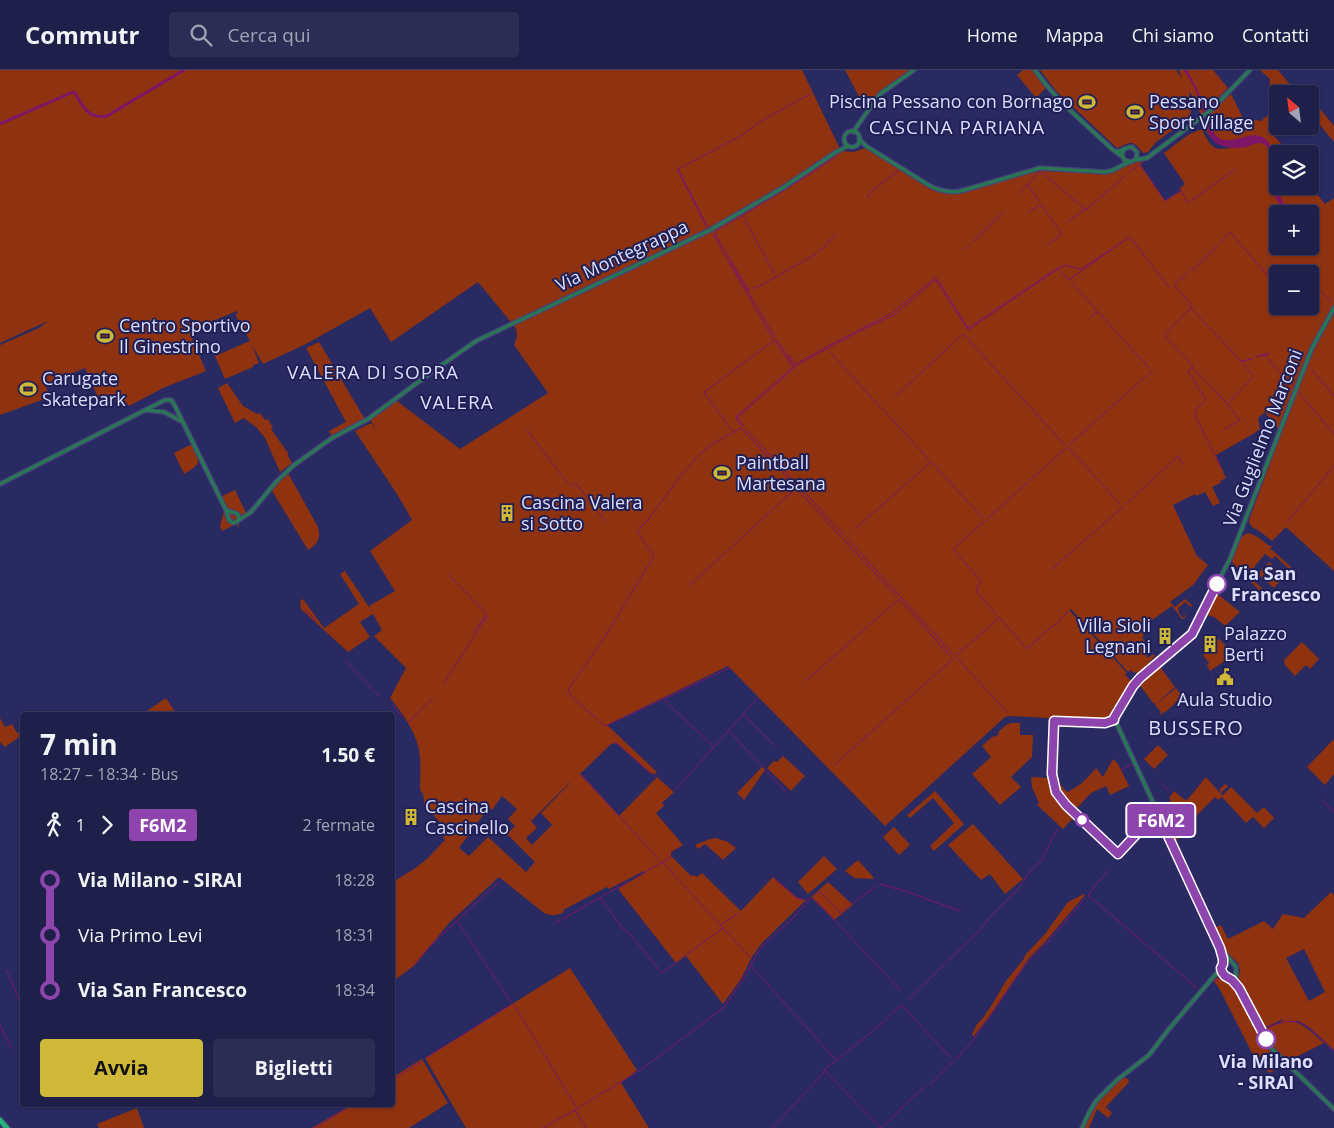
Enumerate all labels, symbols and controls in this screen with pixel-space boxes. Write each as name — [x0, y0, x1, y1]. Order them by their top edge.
search box — [169, 12, 519, 57]
text: Commutr — [25, 18, 139, 51]
icon: search — [187, 21, 215, 49]
text: Cerca qui — [227, 22, 310, 48]
text: Home — [967, 23, 1018, 47]
text: Mappa — [1046, 23, 1104, 47]
text: Chi siamo — [1132, 23, 1214, 47]
text: Contatti — [1242, 23, 1309, 47]
north arrow — [1269, 85, 1319, 135]
map controls — [1269, 85, 1319, 315]
place label: Piscina Pessano con Bornago — [829, 89, 1073, 113]
place label: Pessano Sport Village — [1149, 89, 1253, 134]
sports icon: Piscina Pessano con Bornago — [1077, 92, 1097, 112]
sports icon: Pessano Sport Village — [1125, 102, 1145, 122]
district label: CASCINA PARIANA — [869, 114, 1045, 140]
button: layers — [1269, 145, 1319, 195]
button: + — [1269, 205, 1319, 255]
street label: Via Montegrappa — [551, 214, 692, 296]
button: − — [1269, 265, 1319, 315]
place label: Centro Sportivo Il Ginestrino — [119, 313, 251, 358]
sports icon: Centro Sportivo Il Ginestrino — [95, 326, 115, 346]
street label: Via Guglielmo Marconi — [1217, 345, 1307, 530]
district label: VALERA DI SOPRA — [287, 359, 459, 385]
place label: Carugate Skatepark — [42, 366, 126, 411]
sports icon: Carugate Skatepark — [18, 379, 38, 399]
district label: VALERA — [420, 389, 494, 415]
place label: Paintball Martesana — [736, 450, 826, 495]
sports icon: Paintball Martesana — [712, 463, 732, 483]
place label: Cascina Valera si Sotto — [521, 490, 643, 535]
building icon: Cascina Valera si Sotto — [497, 503, 517, 523]
place label: Via San Francesco — [1231, 561, 1321, 606]
marker: Via San Francesco — [1207, 574, 1227, 594]
place label: Villa Sioli Legnani — [1078, 613, 1151, 658]
place label: Palazzo Berti — [1224, 621, 1287, 666]
building icon: Villa Sioli Legnani — [1155, 626, 1175, 646]
building icon: Palazzo Berti — [1200, 634, 1220, 654]
public building icon: Aula Studio — [1215, 667, 1235, 687]
place label: Aula Studio — [1177, 687, 1273, 711]
district label: BUSSERO — [1148, 714, 1244, 741]
text: 7 min — [40, 725, 118, 763]
text: 1.50 € — [321, 742, 375, 768]
text: 18:27 – 18:34 · Bus — [40, 763, 178, 785]
place label: Cascina Cascinello — [425, 794, 509, 839]
line badge: F6M2 — [1126, 804, 1196, 836]
building icon: Cascina Cascinello — [401, 807, 421, 827]
text: F6M2 — [1137, 808, 1185, 832]
icon: walk — [40, 811, 68, 839]
icon: forward — [93, 811, 121, 839]
text: F6M2 — [139, 813, 187, 837]
unlabelled marker — [1075, 813, 1089, 827]
text: 1 — [76, 814, 85, 836]
text: 2 fermate — [302, 814, 375, 836]
text: Via Milano - SIRAI — [78, 867, 242, 893]
text: 18:28 — [334, 869, 375, 891]
text: Via Primo Levi — [78, 922, 202, 948]
text: 18:31 — [334, 924, 375, 946]
text: Via San Francesco — [78, 977, 247, 1003]
text: 18:34 — [334, 979, 375, 1001]
marker: Via Milano - SIRAI — [1256, 1029, 1276, 1049]
button: Avvia — [40, 1039, 203, 1097]
button: Biglietti — [213, 1039, 375, 1097]
place label: Via Milano - SIRAI — [1219, 1049, 1313, 1094]

